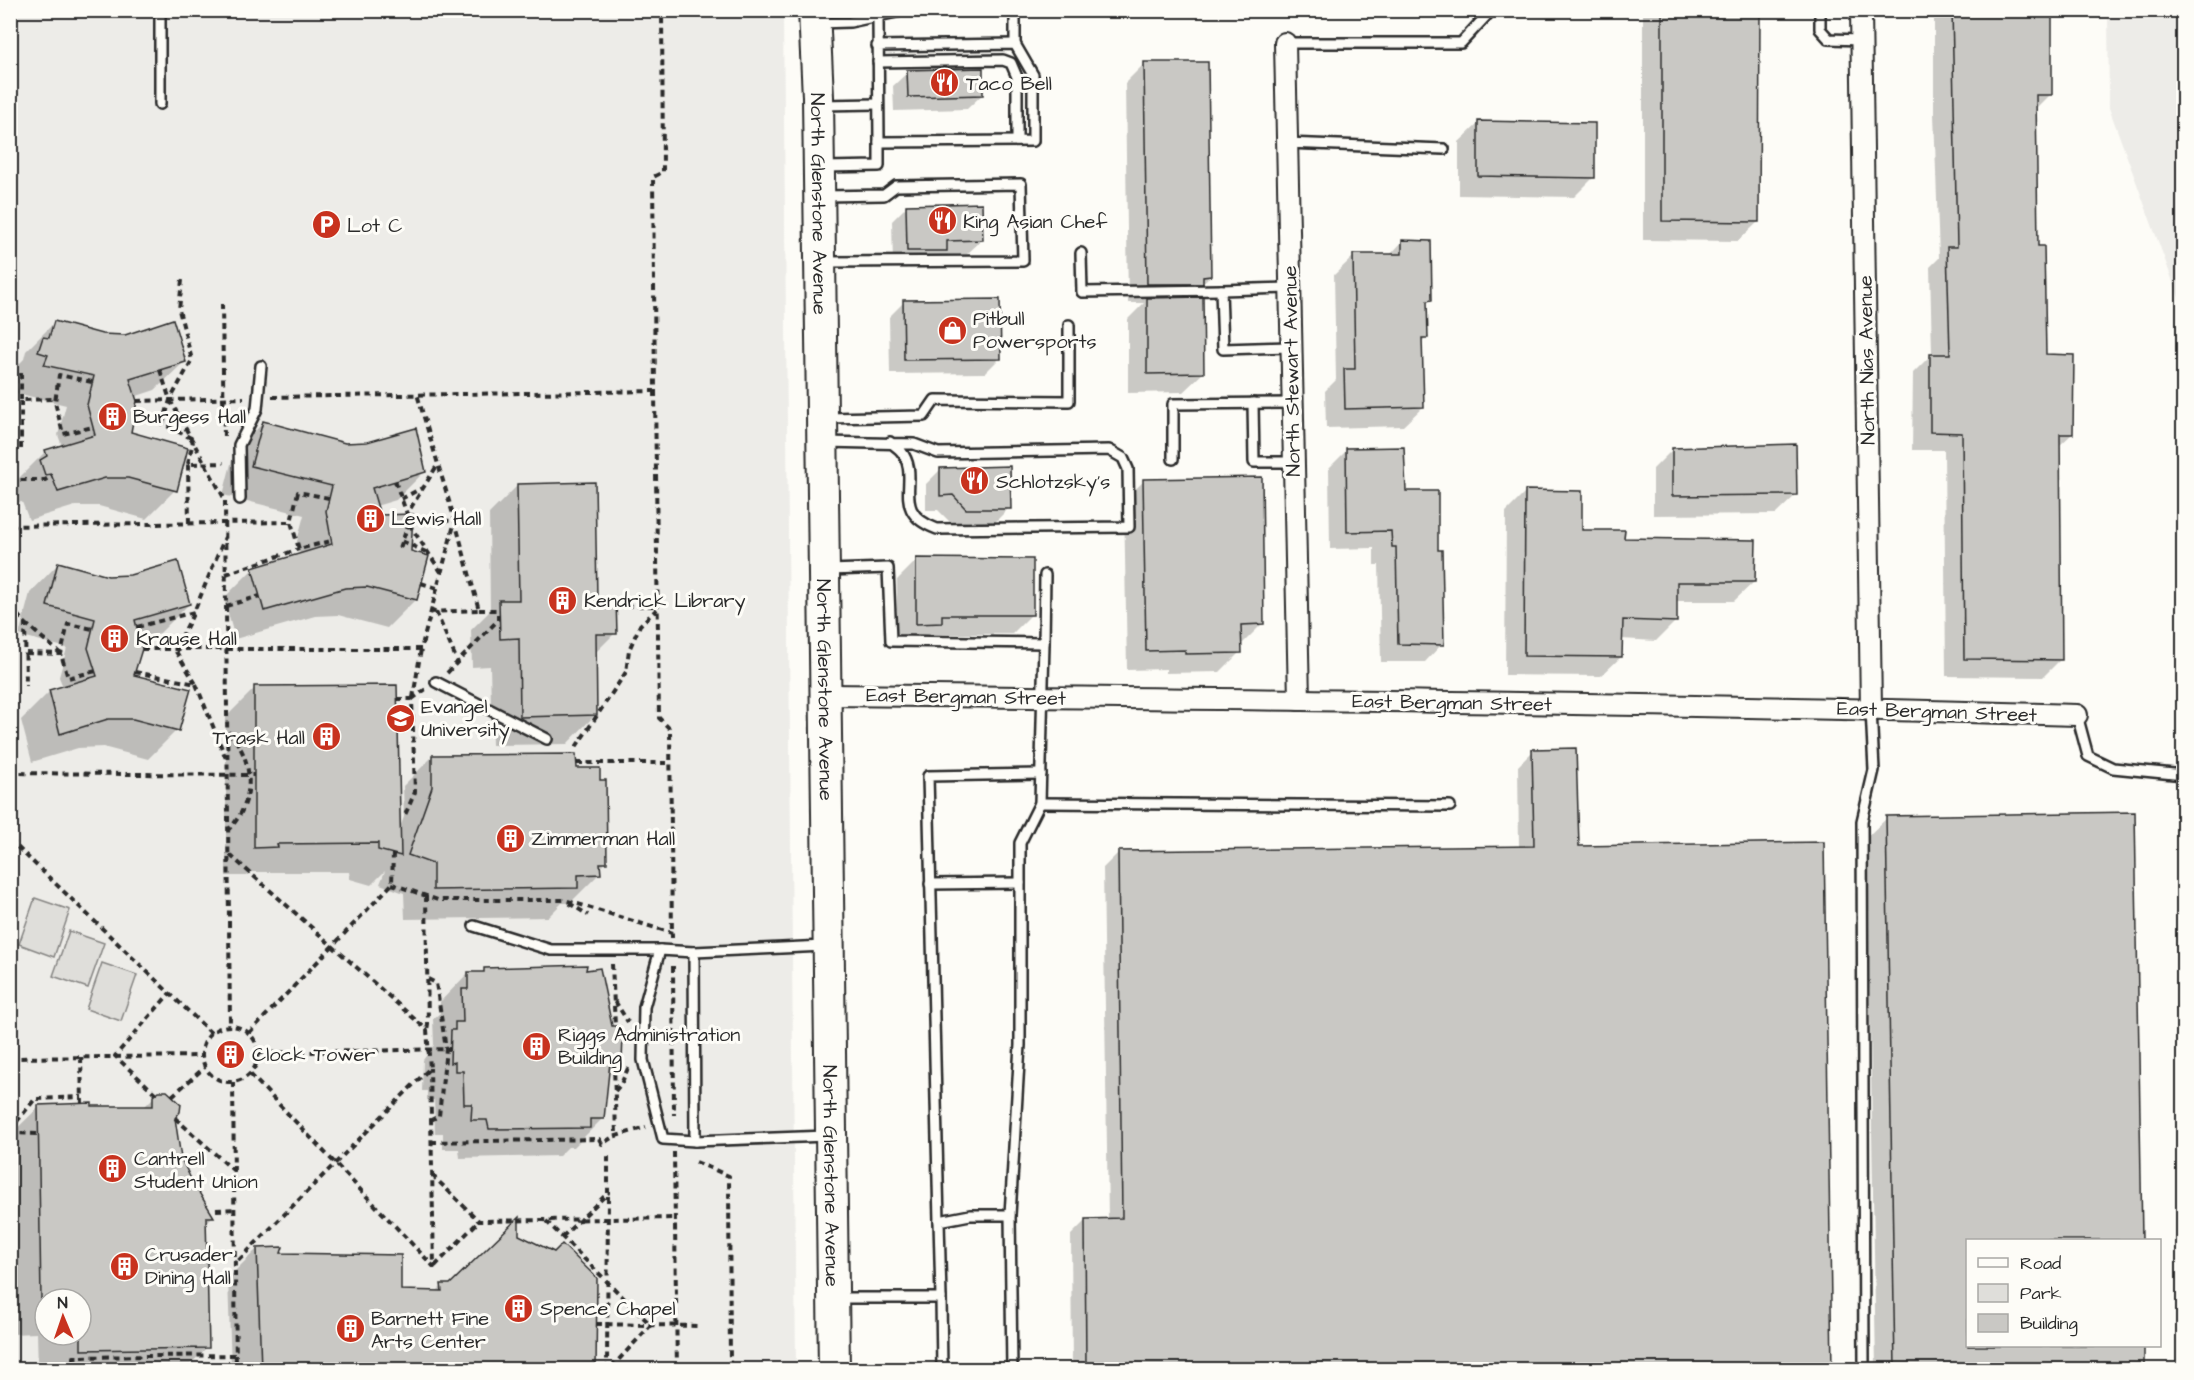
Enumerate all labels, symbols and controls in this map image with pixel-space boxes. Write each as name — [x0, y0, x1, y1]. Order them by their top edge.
restaurant icon: Taco Bell — [929, 67, 961, 99]
place label: Taco Bell — [966, 70, 1052, 98]
street label: North Glenstone Avenue — [803, 93, 834, 315]
restaurant icon: King Asian Chef — [926, 205, 958, 237]
place label: King Asian Chef — [963, 208, 1107, 237]
parking icon: Lot C — [310, 209, 342, 241]
place label: Lot C — [347, 212, 402, 240]
street label: North Stewart Avenue — [1276, 265, 1308, 477]
street label: North Nias Avenue — [1852, 275, 1882, 445]
place label: Pitbull Powersports — [973, 305, 1097, 356]
shop icon: Pitbull Powersports — [936, 314, 968, 346]
building icon: Burgess Hall — [96, 400, 128, 432]
place label: Burgess Hall — [133, 403, 246, 432]
restaurant icon: Schlotzsky's — [959, 465, 991, 497]
place label: Schlotzsky's — [996, 468, 1110, 497]
building icon: Lewis Hall — [354, 502, 386, 534]
place label: Lewis Hall — [391, 505, 482, 533]
street label: North Glenstone Avenue — [809, 579, 840, 801]
building icon: Kendrick Library — [547, 584, 579, 616]
place label: Kendrick Library — [584, 587, 746, 616]
building icon: Krause Hall — [99, 622, 131, 654]
place label: Krause Hall — [136, 625, 237, 653]
street label: East Bergman Street — [866, 681, 1066, 714]
street label: East Bergman Street — [1352, 687, 1552, 720]
place label: Evangel University — [421, 693, 510, 745]
street label: East Bergman Street — [1837, 695, 2037, 730]
school or university icon: Evangel University — [384, 702, 416, 734]
building icon: Trask Hall — [310, 721, 342, 753]
place label: Trask Hall — [212, 724, 305, 752]
building icon: Zimmerman Hall — [494, 822, 526, 854]
place label: Zimmerman Hall — [531, 825, 675, 853]
place label: Riggs Administration Building — [558, 1021, 740, 1073]
building icon: Riggs Administration Building — [521, 1030, 553, 1062]
building icon: Clock Tower — [215, 1038, 247, 1070]
place label: Clock Tower — [252, 1041, 375, 1069]
street label: North Glenstone Avenue — [815, 1065, 846, 1287]
place label: Cantrell Student Union — [134, 1145, 258, 1196]
building icon: Cantrell Student Union — [97, 1153, 129, 1185]
legend — [1966, 1239, 2161, 1347]
place label: Crusader Dining Hall — [145, 1241, 233, 1293]
building icon: Crusader Dining Hall — [108, 1250, 140, 1282]
text: Road — [2020, 1251, 2061, 1276]
text: Park — [2020, 1281, 2062, 1306]
north arrow — [33, 1287, 93, 1347]
text: N — [57, 1292, 68, 1314]
building icon: Spence Chapel — [503, 1292, 535, 1324]
place label: Spence Chapel — [540, 1295, 676, 1323]
place label: Barnett Fine Arts Center — [371, 1305, 489, 1356]
text: Building — [2020, 1311, 2078, 1337]
building icon: Barnett Fine Arts Center — [334, 1313, 366, 1345]

